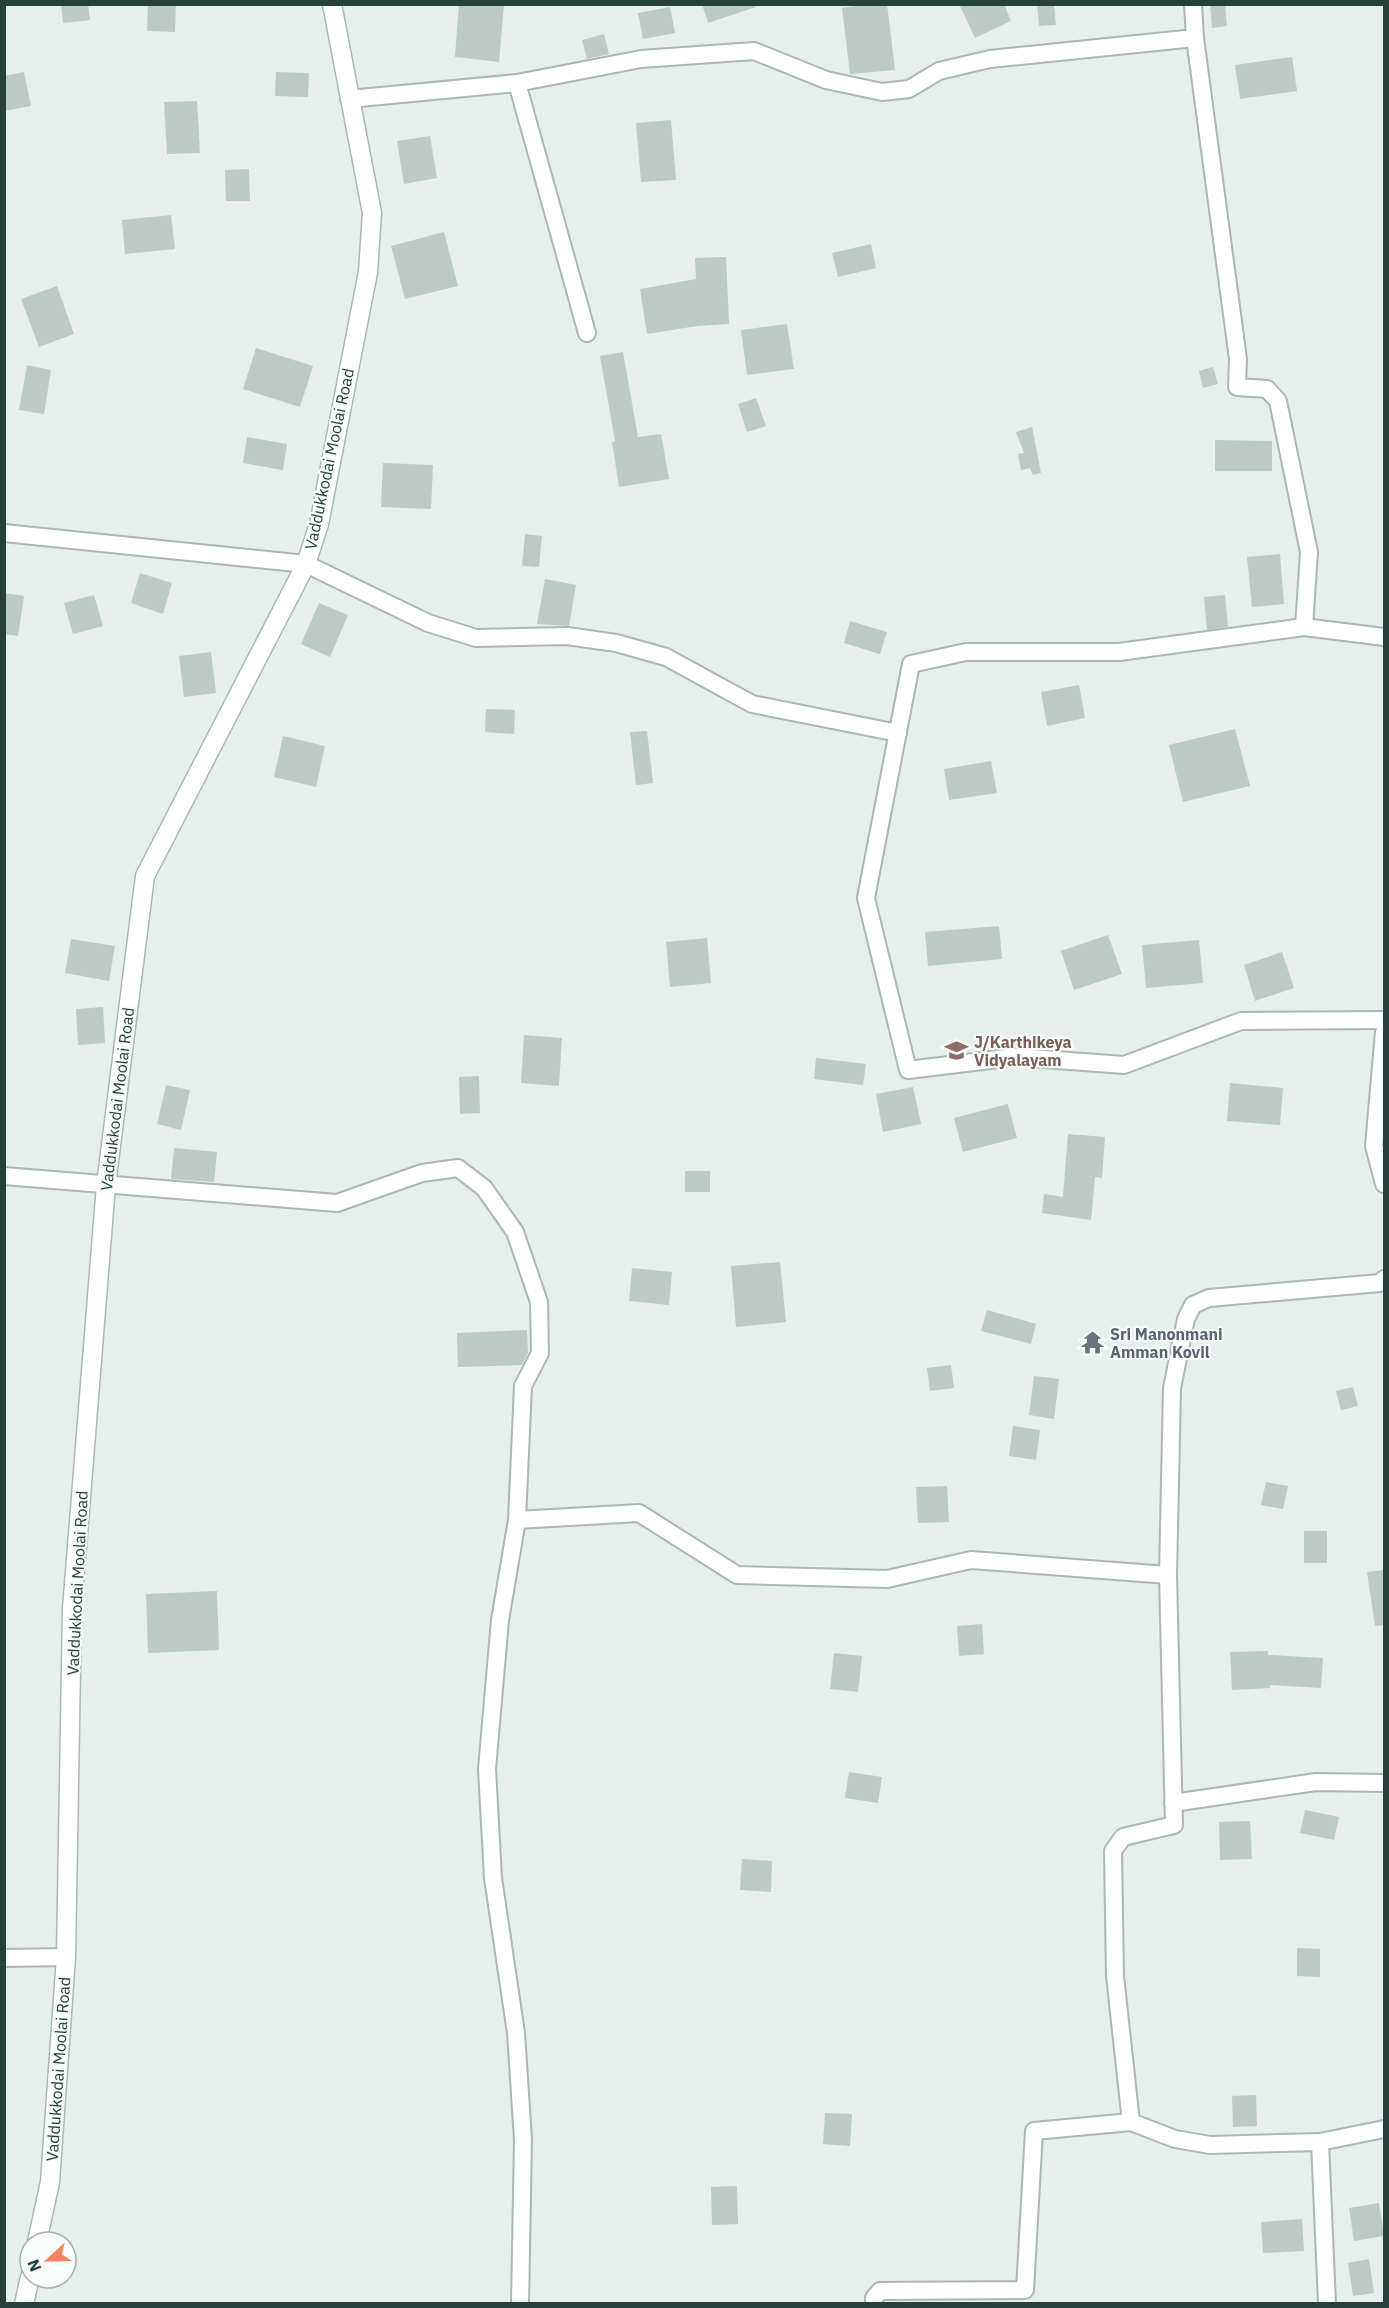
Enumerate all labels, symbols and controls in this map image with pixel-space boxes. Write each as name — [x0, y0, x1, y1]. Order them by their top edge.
street label: Vaddukkodai Moolai Road — [300, 366, 358, 552]
street label: Vaddukkodai Moolai Road — [96, 1006, 138, 1192]
place label: J/Karthikeya Vidyalayam — [974, 1032, 1072, 1070]
school or university icon: J/Karthikeya Vidyalayam — [943, 1038, 969, 1064]
place label: Sri Manonmani Amman Kovil — [1110, 1324, 1223, 1362]
temple icon: Sri Manonmani Amman Kovil — [1079, 1330, 1105, 1356]
street label: Vaddukkodai Moolai Road — [62, 1490, 92, 1676]
street label: Vaddukkodai Moolai Road — [42, 1976, 74, 2162]
north arrow — [18, 2230, 78, 2290]
text: N — [23, 2256, 46, 2275]

